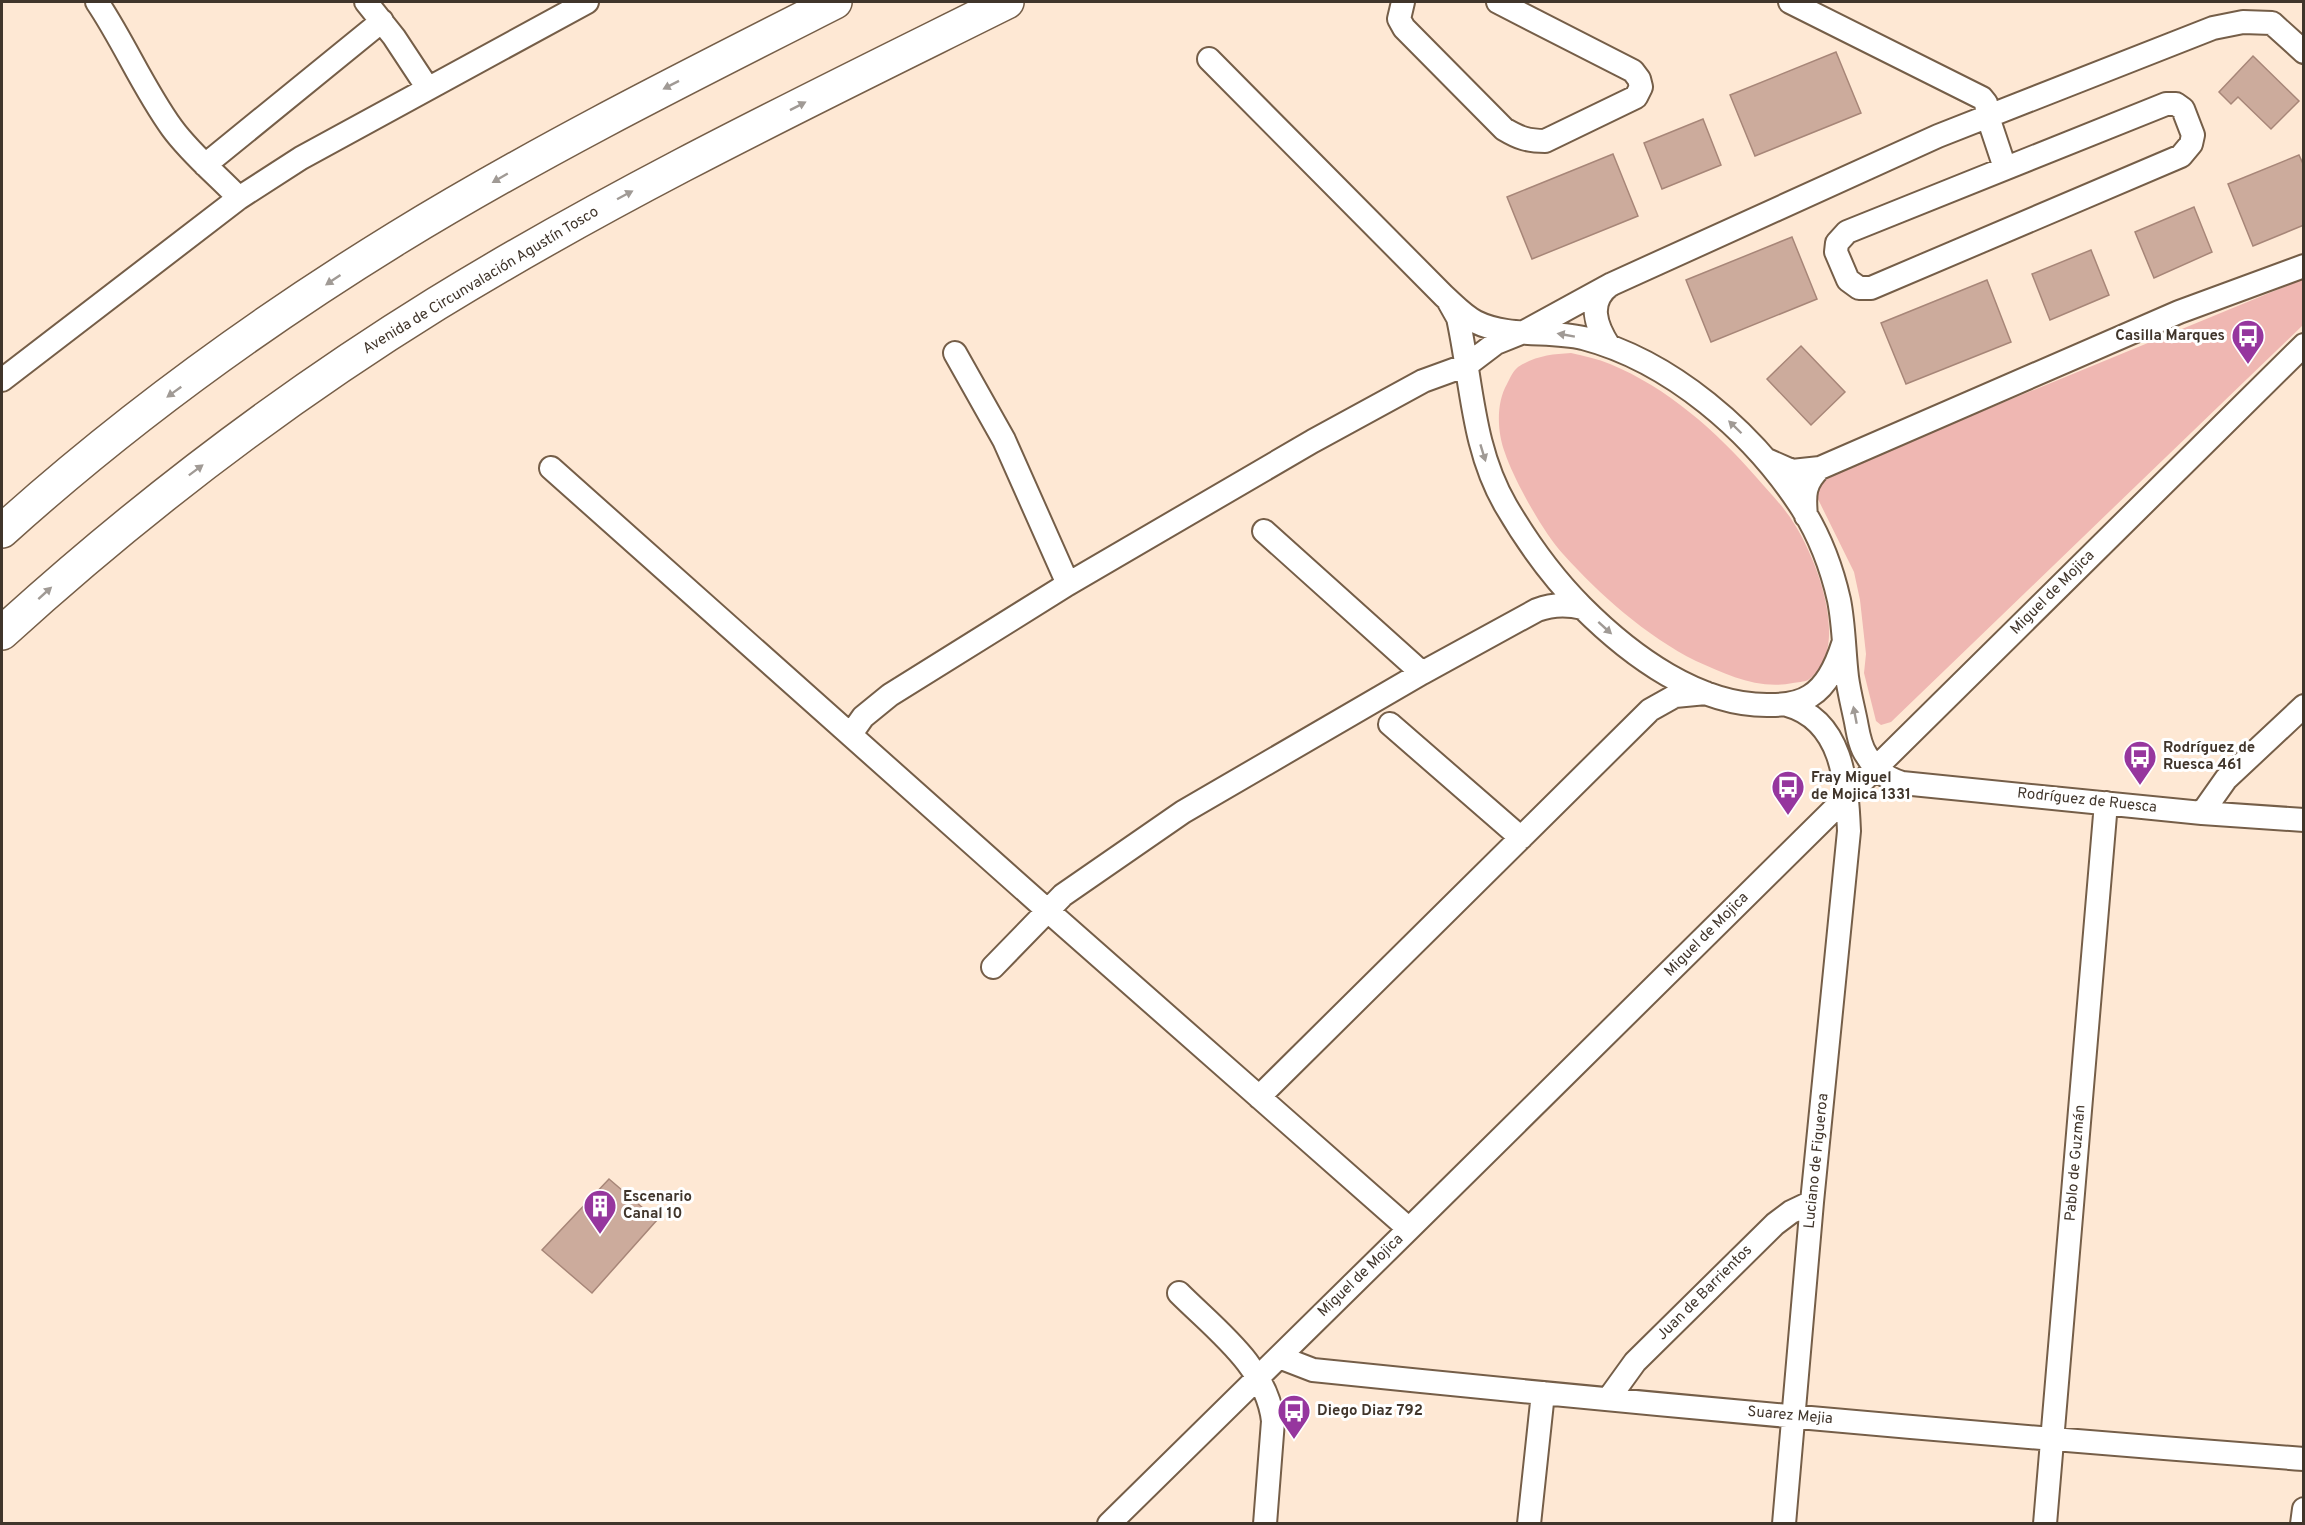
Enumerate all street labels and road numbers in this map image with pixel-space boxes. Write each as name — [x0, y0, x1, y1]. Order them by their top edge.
street label: Avenida de Circunvalación Agustín Tosco — [359, 203, 603, 359]
street label: Miguel de Mojica — [2007, 547, 2099, 639]
street label: Rodríguez de Ruesca — [2016, 784, 2158, 818]
street label: Miguel de Mojica — [1661, 889, 1753, 981]
street label: Luciano de Figueroa — [1800, 1092, 1834, 1230]
street label: Pablo de Guzmán — [2061, 1104, 2091, 1222]
street label: Miguel de Mojica — [1314, 1230, 1408, 1322]
street label: Juan de Barrientos — [1653, 1241, 1757, 1345]
street label: Suarez Mejia — [1746, 1403, 1834, 1429]

